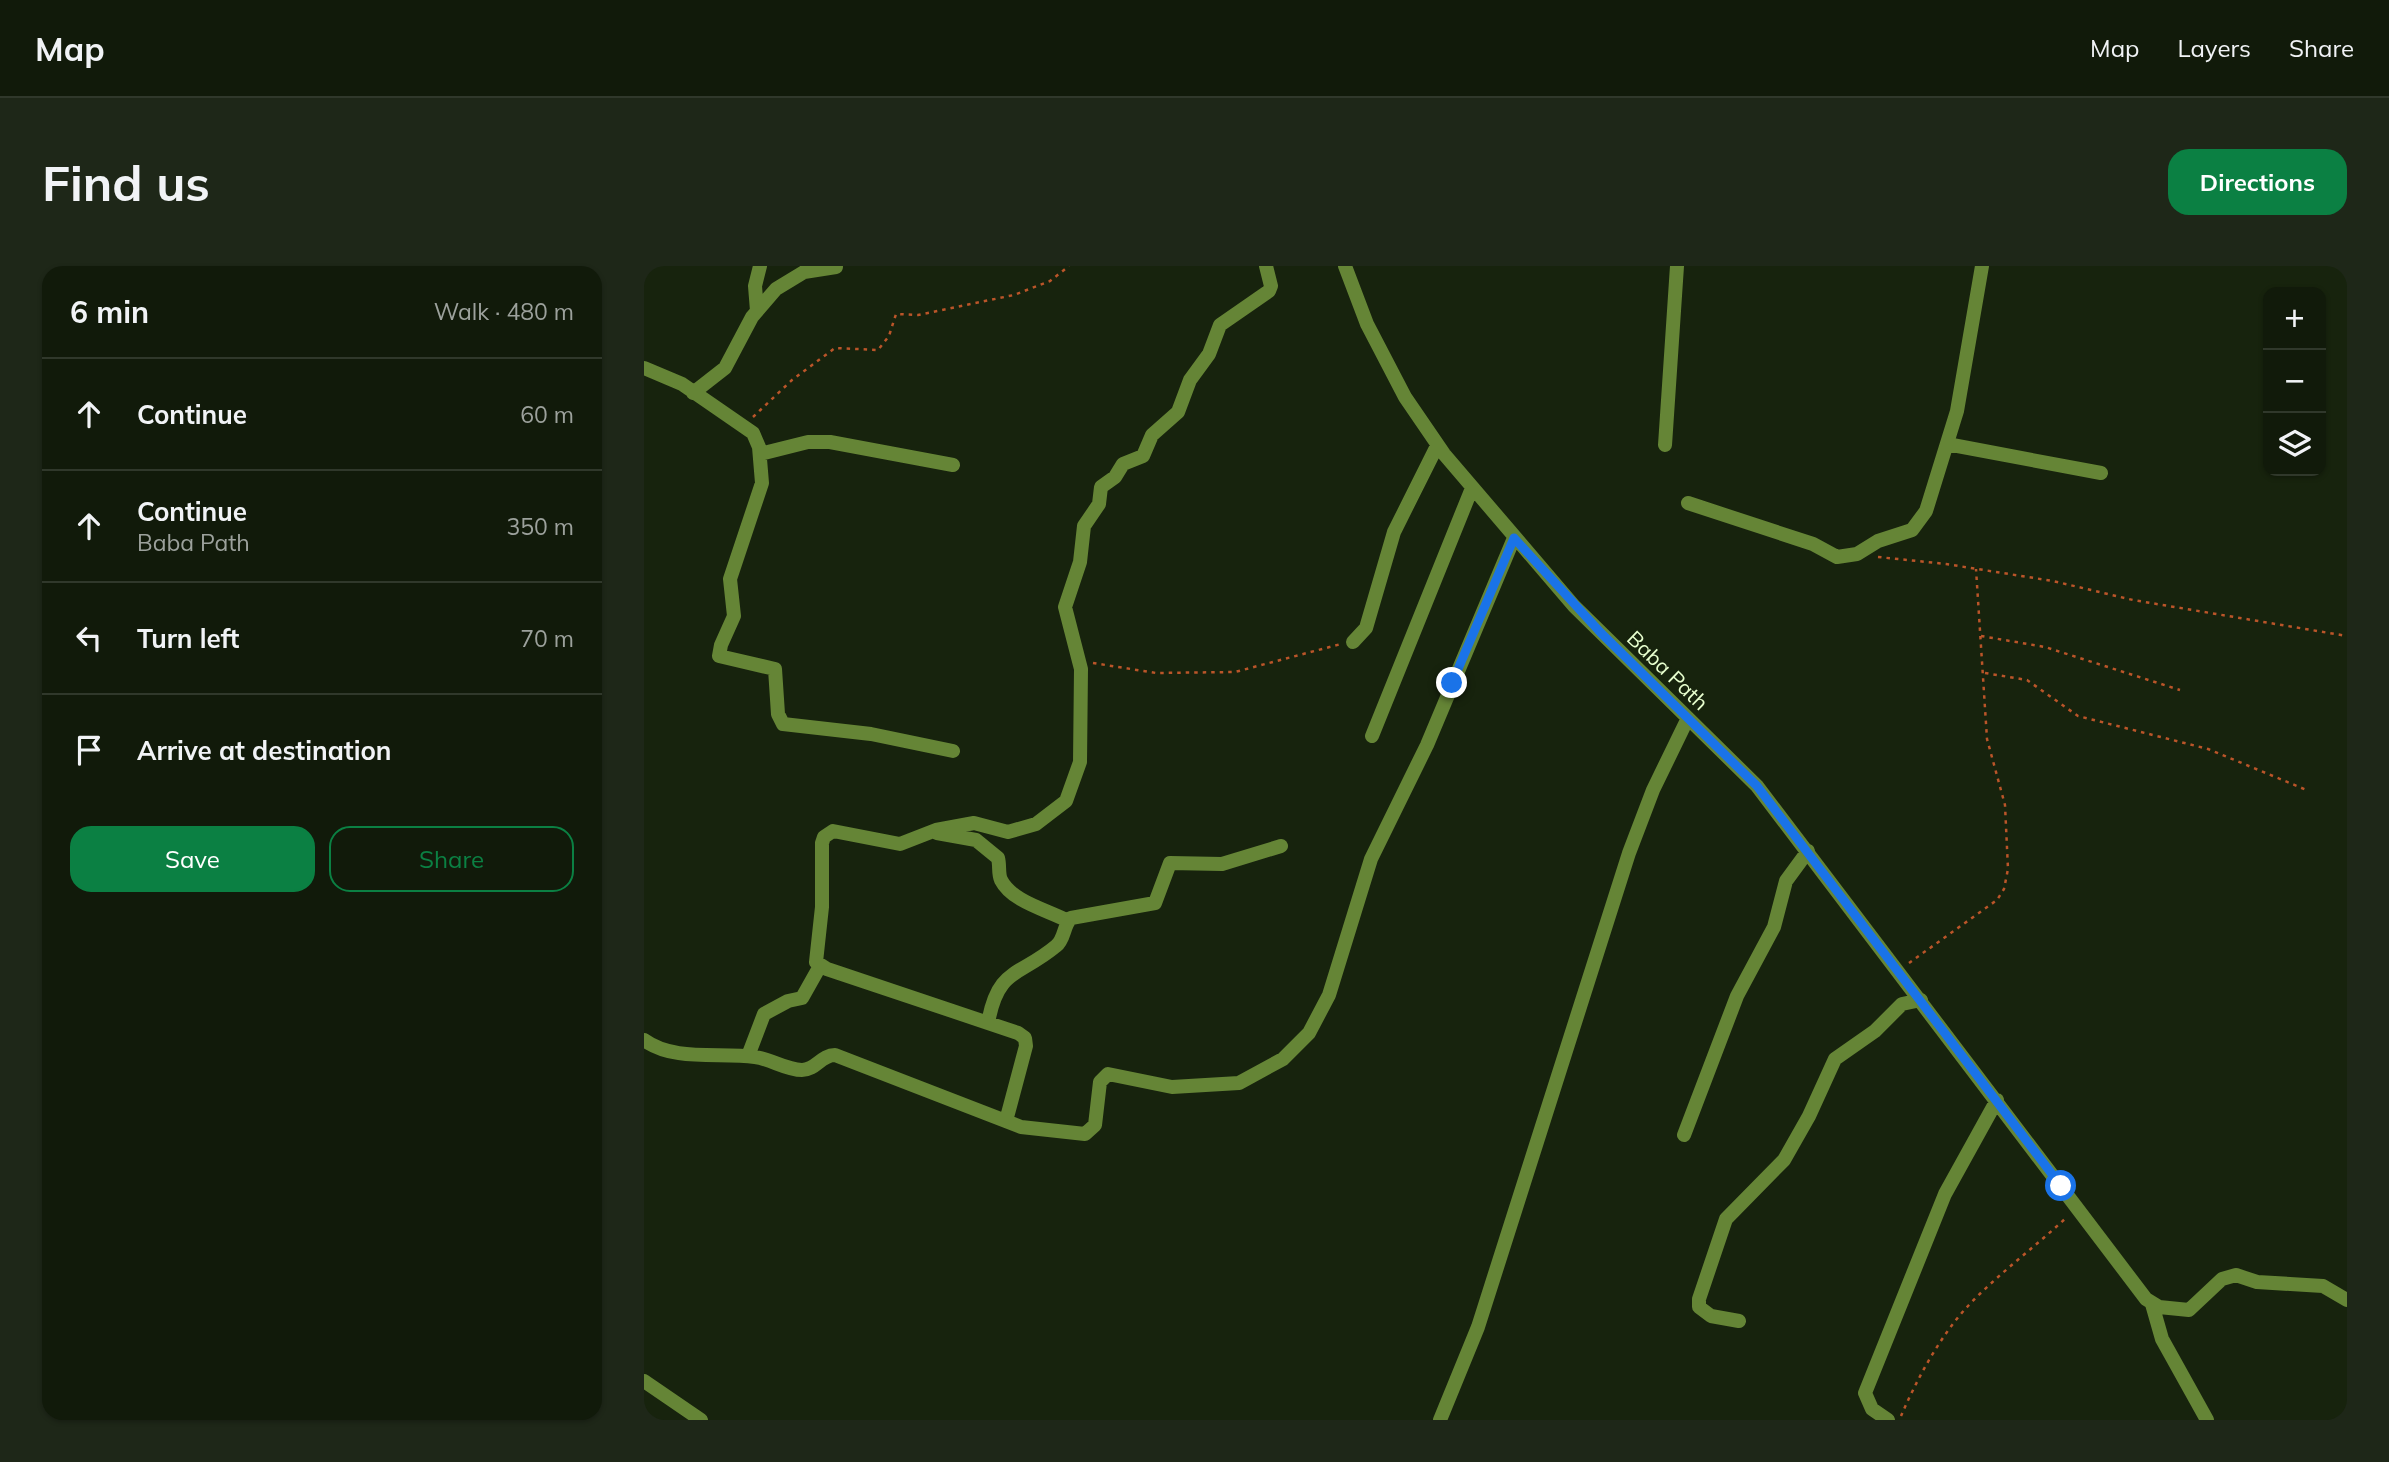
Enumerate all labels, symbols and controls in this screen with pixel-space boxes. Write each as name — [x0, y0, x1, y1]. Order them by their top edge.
text: Map — [35, 28, 105, 69]
text: Map — [2090, 33, 2139, 63]
text: Layers — [2177, 33, 2251, 63]
text: Share — [2289, 33, 2354, 63]
button: Directions — [2168, 149, 2347, 215]
text: Find us — [42, 152, 210, 213]
map controls — [2263, 287, 2326, 476]
button: + — [2263, 287, 2326, 350]
text: 6 min — [70, 293, 149, 331]
text: Walk · 480 m — [434, 297, 574, 326]
button: − — [2263, 350, 2326, 413]
icon: ahead — [70, 395, 108, 433]
text: Continue — [137, 398, 247, 431]
text: 60 m — [520, 400, 574, 429]
button: layers — [2263, 413, 2326, 476]
text: Continue — [137, 495, 247, 528]
icon: ahead — [70, 507, 108, 545]
text: 350 m — [506, 512, 574, 541]
text: Baba Path — [137, 528, 250, 557]
icon: left — [70, 619, 108, 657]
text: Turn left — [137, 622, 239, 655]
text: 70 m — [520, 624, 574, 653]
street label: Baba Path — [1622, 625, 1714, 715]
route end — [1436, 667, 1467, 698]
icon: arrive — [70, 731, 108, 769]
text: Arrive at destination — [137, 734, 392, 767]
button: Save — [70, 826, 315, 892]
button: Share — [329, 826, 574, 892]
route start — [2045, 1170, 2076, 1201]

